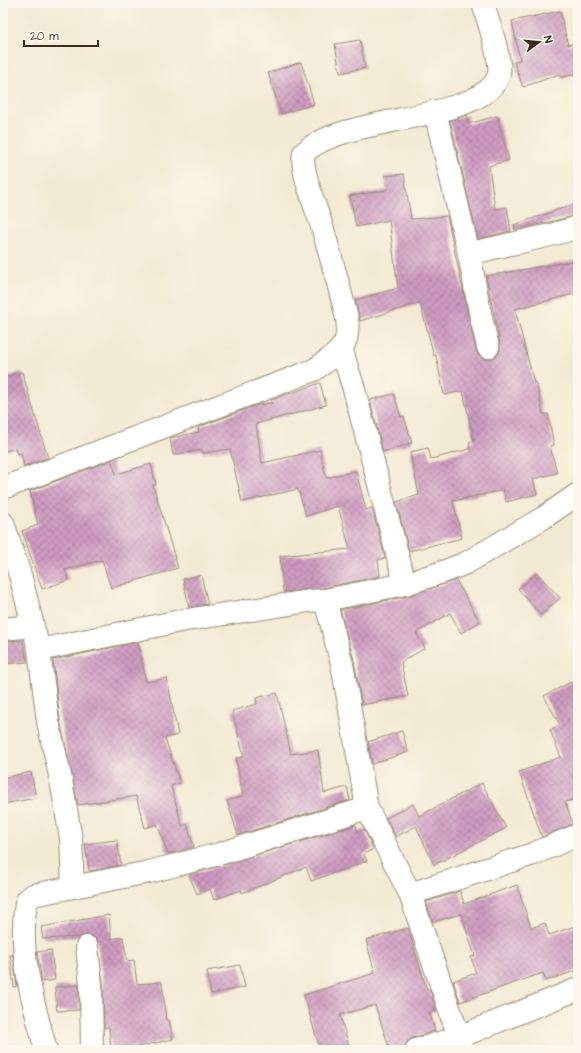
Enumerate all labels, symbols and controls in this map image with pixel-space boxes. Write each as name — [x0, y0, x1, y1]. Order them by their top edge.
scale bar — [24, 22, 98, 48]
north arrow — [519, 22, 559, 62]
text: 20 m — [30, 28, 59, 45]
text: N — [540, 34, 556, 45]

